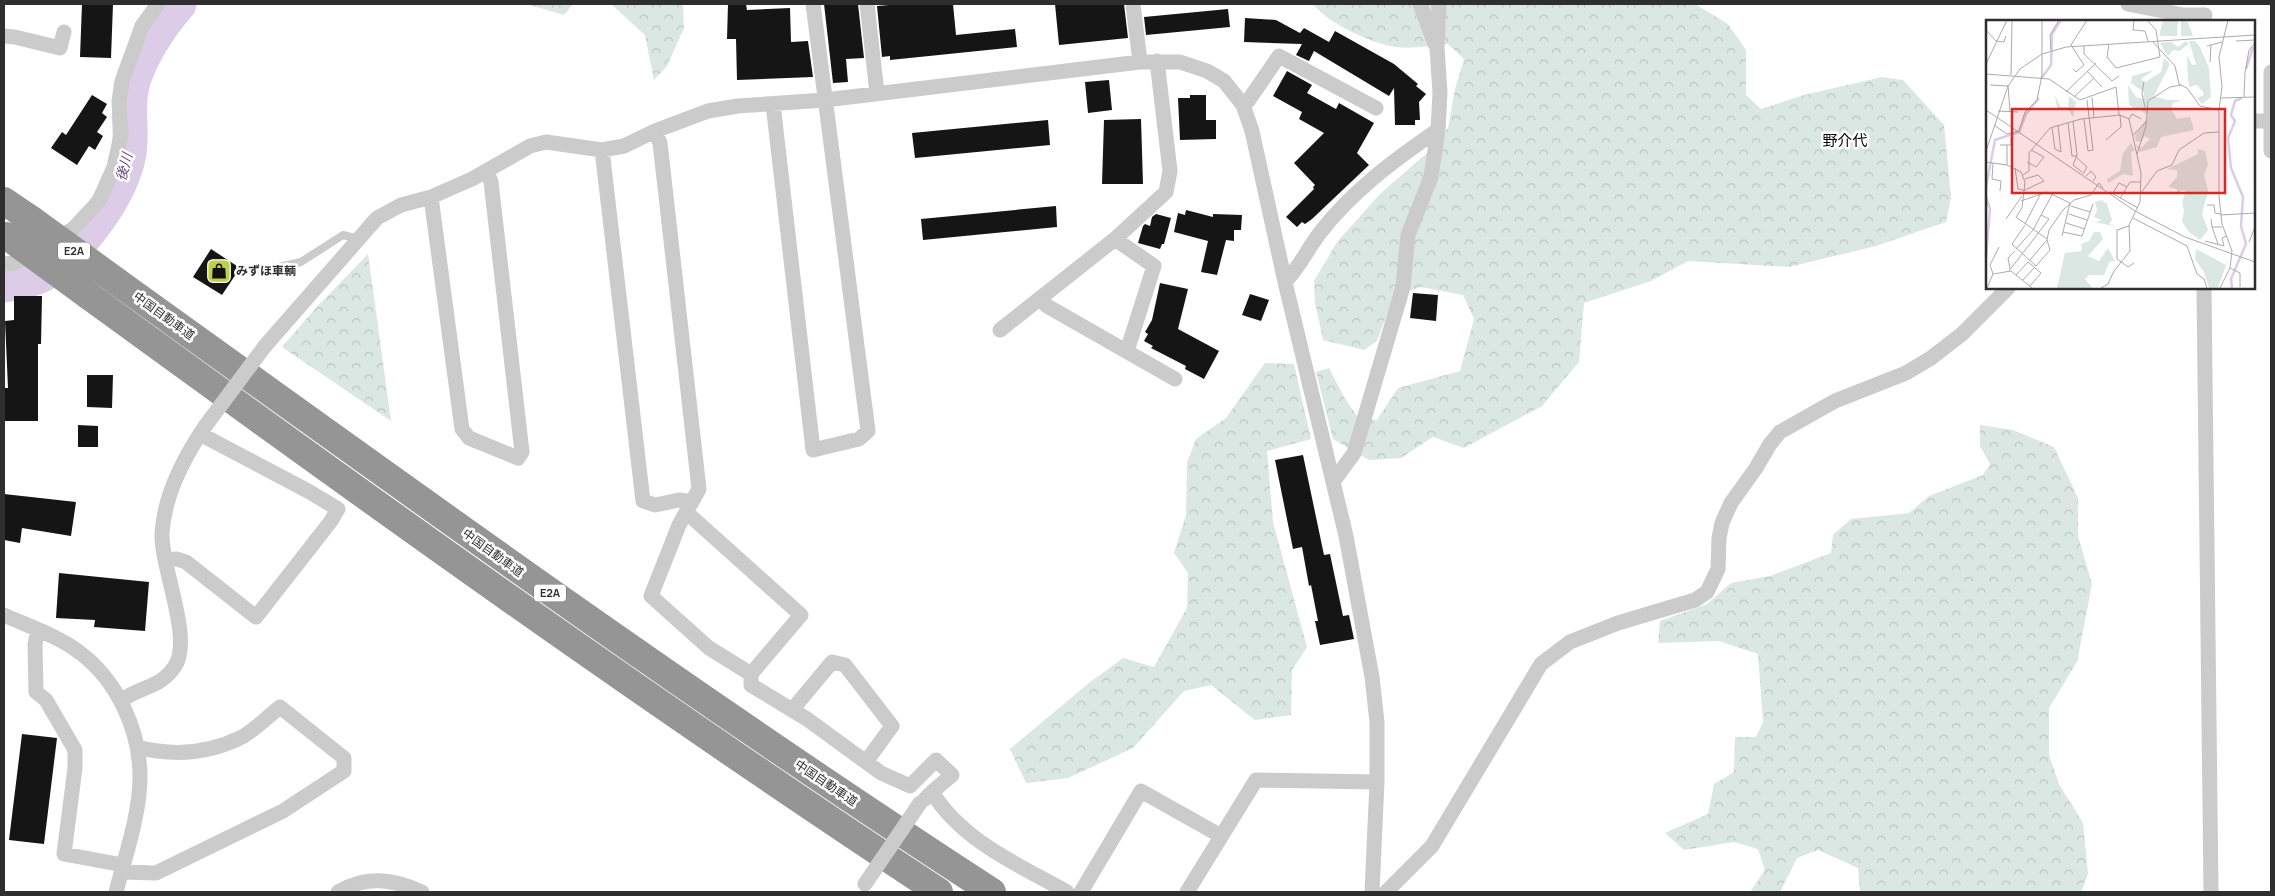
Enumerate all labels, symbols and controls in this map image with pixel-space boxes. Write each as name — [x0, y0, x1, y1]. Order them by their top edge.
inset map — [1986, 20, 2255, 289]
district label: 野介代 — [1822, 130, 1868, 151]
water label: 後川 — [111, 149, 137, 183]
road number: E2A — [58, 242, 90, 260]
shop icon: みずほ車輌 — [206, 258, 232, 284]
place label: みずほ車輌 — [236, 262, 296, 279]
street label: 中国自動車道 — [130, 288, 198, 344]
street label: 中国自動車道 — [459, 525, 527, 581]
road number: E2A — [534, 584, 566, 602]
street label: 中国自動車道 — [792, 755, 861, 810]

